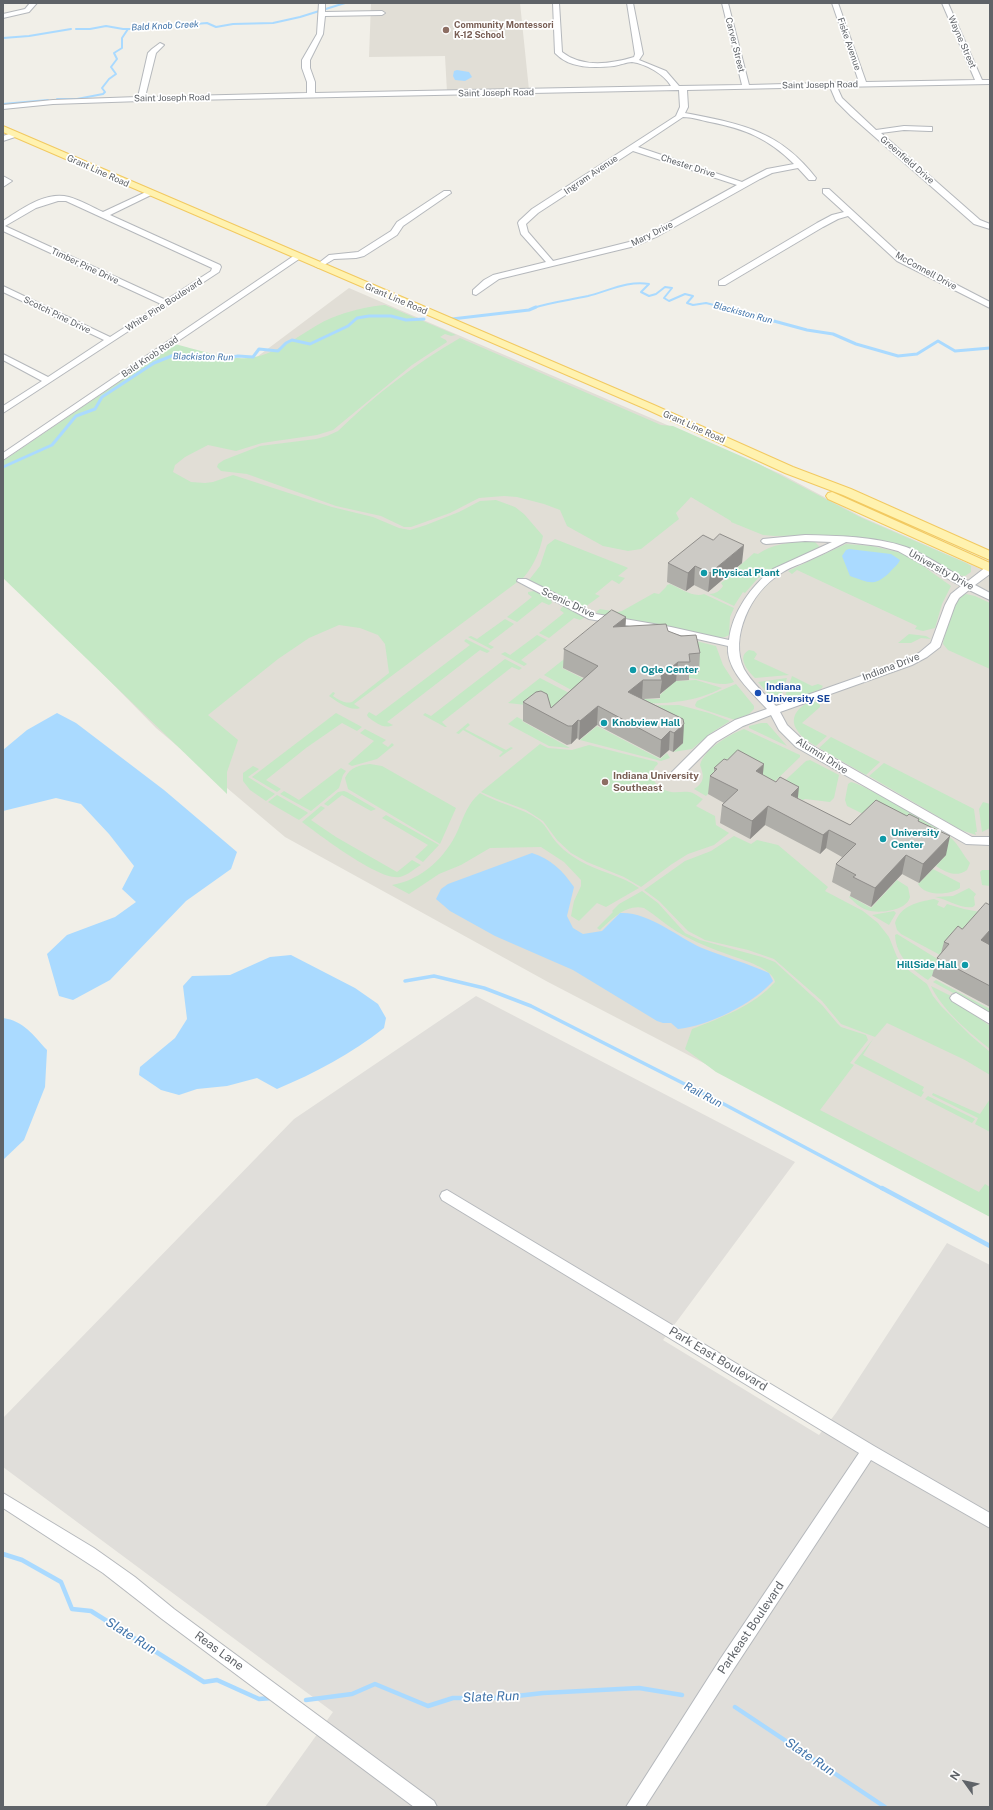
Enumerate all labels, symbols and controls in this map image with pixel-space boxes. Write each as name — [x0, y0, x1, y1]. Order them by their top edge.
street label: Wayne Street — [946, 14, 978, 70]
street label: Carver Street — [723, 16, 747, 74]
street label: Fiske Avenue — [835, 16, 863, 72]
water label: Bald Knob Creek — [131, 19, 199, 33]
place label: Community Montessori K-12 School — [454, 20, 554, 41]
marker: Community Montessori K-12 School — [441, 25, 451, 35]
street label: Saint Joseph Road — [782, 79, 858, 91]
street label: Saint Joseph Road — [458, 87, 534, 99]
street label: Saint Joseph Road — [134, 92, 210, 104]
street label: Greenfield Drive — [878, 134, 936, 186]
street label: Grant Line Road — [65, 152, 131, 190]
street label: Chester Drive — [659, 152, 717, 180]
street label: Ingram Avenue — [562, 153, 620, 197]
street label: Mary Drive — [629, 219, 675, 249]
street label: Timber Pine Drive — [49, 246, 121, 286]
street label: McConnell Drive — [893, 250, 959, 292]
street label: White Pine Boulevard — [124, 276, 204, 334]
street label: Grant Line Road — [363, 281, 429, 317]
street label: Scotch Pine Drive — [22, 294, 92, 336]
water label: Blackiston Run — [712, 300, 774, 326]
street label: Bald Knob Road — [119, 334, 181, 380]
water label: Blackiston Run — [173, 351, 233, 363]
street label: Grant Line Road — [661, 408, 727, 446]
street label: University Drive — [906, 547, 976, 593]
place label: Physical Plant — [712, 567, 780, 579]
marker: Physical Plant — [699, 568, 709, 578]
street label: Scenic Drive — [539, 585, 597, 621]
street label: Indiana Drive — [861, 651, 921, 683]
place label: Ogle Center — [641, 664, 698, 676]
marker: Ogle Center — [628, 665, 638, 675]
place label: Indiana University SE — [766, 681, 830, 704]
marker: Indiana University SE — [753, 688, 763, 698]
place label: Knobview Hall — [612, 717, 680, 729]
marker: Knobview Hall — [599, 718, 609, 728]
street label: Alumni Drive — [794, 735, 850, 777]
place label: Indiana University Southeast — [613, 770, 699, 794]
marker: Indiana University Southeast — [600, 777, 610, 787]
place label: University Center — [891, 827, 939, 850]
marker: University Center — [878, 834, 888, 844]
place label: HillSide Hall — [897, 959, 957, 971]
marker: HillSide Hall — [960, 960, 970, 970]
water label: Rail Run — [682, 1080, 724, 1110]
street label: Park East Boulevard — [666, 1324, 770, 1394]
street label: Parkeast Boulevard — [715, 1579, 787, 1677]
water label: Slate Run — [103, 1614, 159, 1658]
street label: Reas Lane — [192, 1628, 246, 1674]
water label: Slate Run — [462, 1688, 520, 1706]
water label: Slate Run — [782, 1735, 838, 1779]
north arrow — [945, 1762, 985, 1802]
text: N — [948, 1769, 962, 1782]

